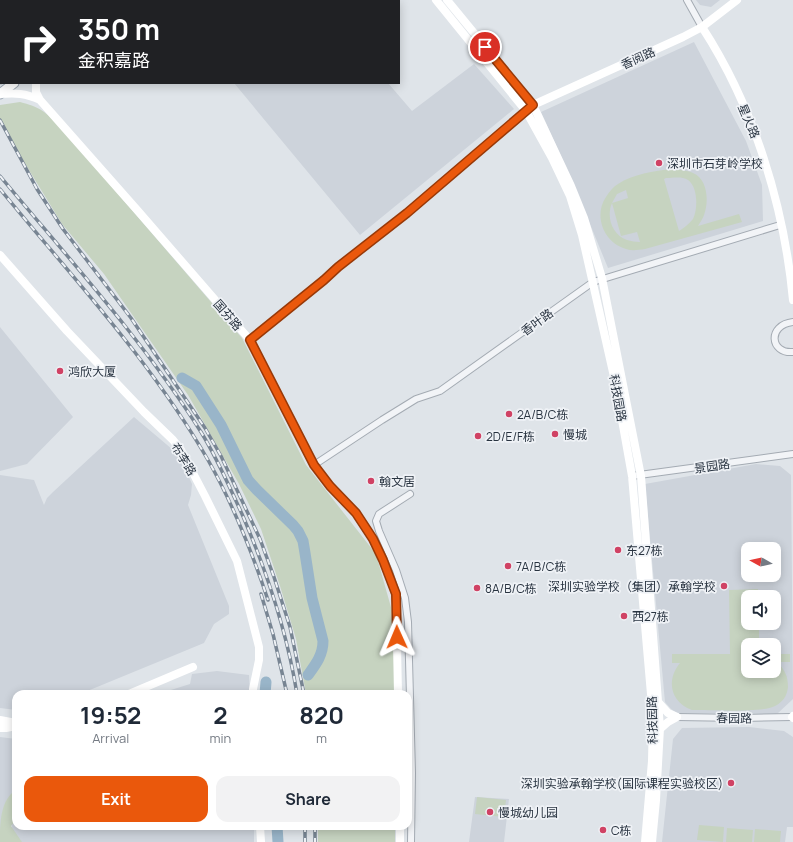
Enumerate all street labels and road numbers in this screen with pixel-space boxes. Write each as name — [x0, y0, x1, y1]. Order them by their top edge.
street label: 香阅路 — [618, 43, 658, 73]
street label: 星火路 — [734, 101, 764, 141]
street label: 国芬路 — [210, 296, 246, 334]
street label: 香叶路 — [517, 305, 557, 339]
street label: 科技园路 — [605, 373, 631, 423]
street label: 布李路 — [167, 439, 201, 479]
street label: 景园路 — [693, 455, 731, 477]
street label: 科技园路 — [643, 696, 661, 744]
street label: 春园路 — [716, 709, 752, 727]

